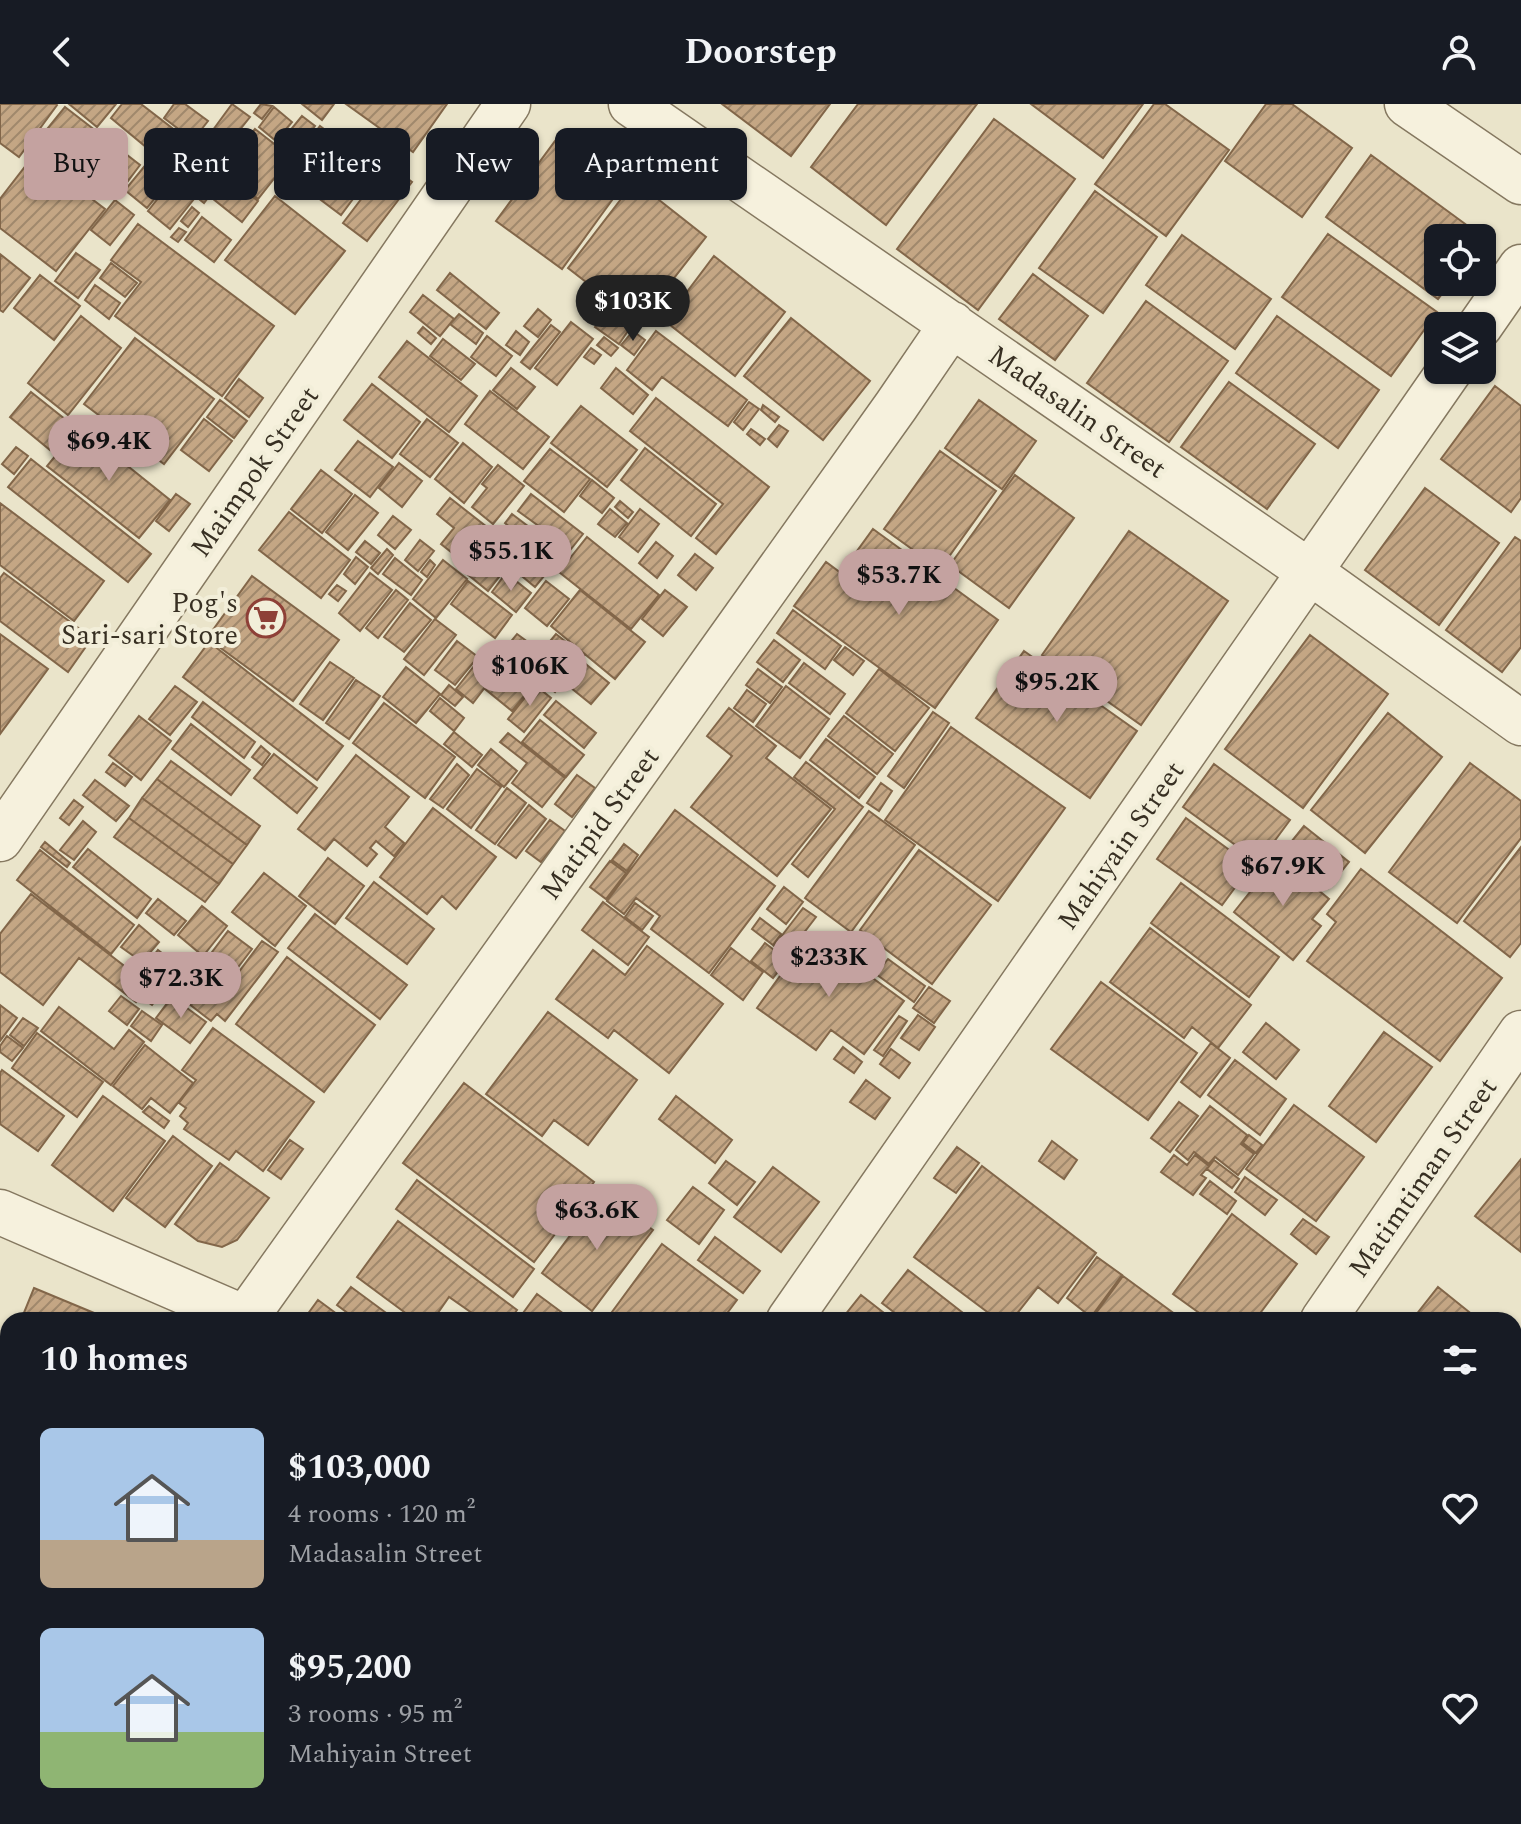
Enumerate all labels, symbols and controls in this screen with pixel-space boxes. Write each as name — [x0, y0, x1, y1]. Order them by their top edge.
text: Doorstep — [684, 25, 837, 80]
icon: back — [40, 30, 84, 74]
icon: person — [1437, 30, 1481, 74]
chip: Buy — [24, 128, 128, 200]
chip: Rent — [144, 128, 258, 200]
chip: Filters — [274, 128, 410, 200]
chip: New — [426, 128, 539, 200]
chip: Apartment — [555, 128, 747, 200]
map controls — [1424, 224, 1496, 384]
button: locate — [1424, 224, 1496, 296]
pin: $103K — [577, 275, 689, 343]
text: $103K — [594, 281, 672, 321]
button: layers — [1424, 312, 1496, 384]
street label: Madasalin Street — [979, 335, 1175, 490]
street label: Maimpok Street — [180, 377, 330, 566]
pin: $69.4K — [44, 415, 174, 483]
text: $69.4K — [66, 421, 152, 461]
pin: $55.1K — [446, 525, 576, 593]
text: $55.1K — [468, 531, 554, 571]
pin: $53.7K — [834, 549, 964, 617]
text: $53.7K — [856, 555, 942, 595]
place label: Pog's Sari-sari Store — [61, 582, 238, 657]
supermarket icon: Pog's Sari-sari Store — [245, 597, 287, 639]
pin: $106K — [474, 640, 586, 708]
text: $106K — [491, 646, 569, 686]
pin: $95.2K — [992, 656, 1122, 724]
text: $95.2K — [1014, 662, 1100, 702]
street label: Matipid Street — [530, 738, 671, 909]
street label: Mahiyain Street — [1047, 752, 1196, 939]
pin: $67.9K — [1218, 840, 1348, 908]
text: $67.9K — [1240, 846, 1326, 886]
pin: $233K — [773, 931, 885, 999]
text: $233K — [790, 937, 868, 977]
pin: $72.3K — [116, 952, 246, 1020]
text: $72.3K — [138, 958, 224, 998]
street label: Matimtiman Street — [1338, 1069, 1509, 1287]
pin: $63.6K — [532, 1184, 662, 1252]
text: $63.6K — [554, 1190, 640, 1230]
text: 10 homes — [40, 1334, 189, 1386]
icon: filters — [1438, 1338, 1482, 1382]
text: $103,000 — [288, 1442, 431, 1494]
icon: home — [104, 1460, 200, 1556]
icon: heart — [1438, 1486, 1482, 1530]
text: 4 rooms · 120 m² — [288, 1494, 475, 1534]
text: Madasalin Street — [288, 1534, 482, 1574]
text: $95,200 — [288, 1642, 412, 1694]
icon: home — [104, 1660, 200, 1756]
icon: heart — [1438, 1686, 1482, 1730]
text: 3 rooms · 95 m² — [288, 1694, 462, 1734]
text: Mahiyain Street — [288, 1734, 472, 1774]

